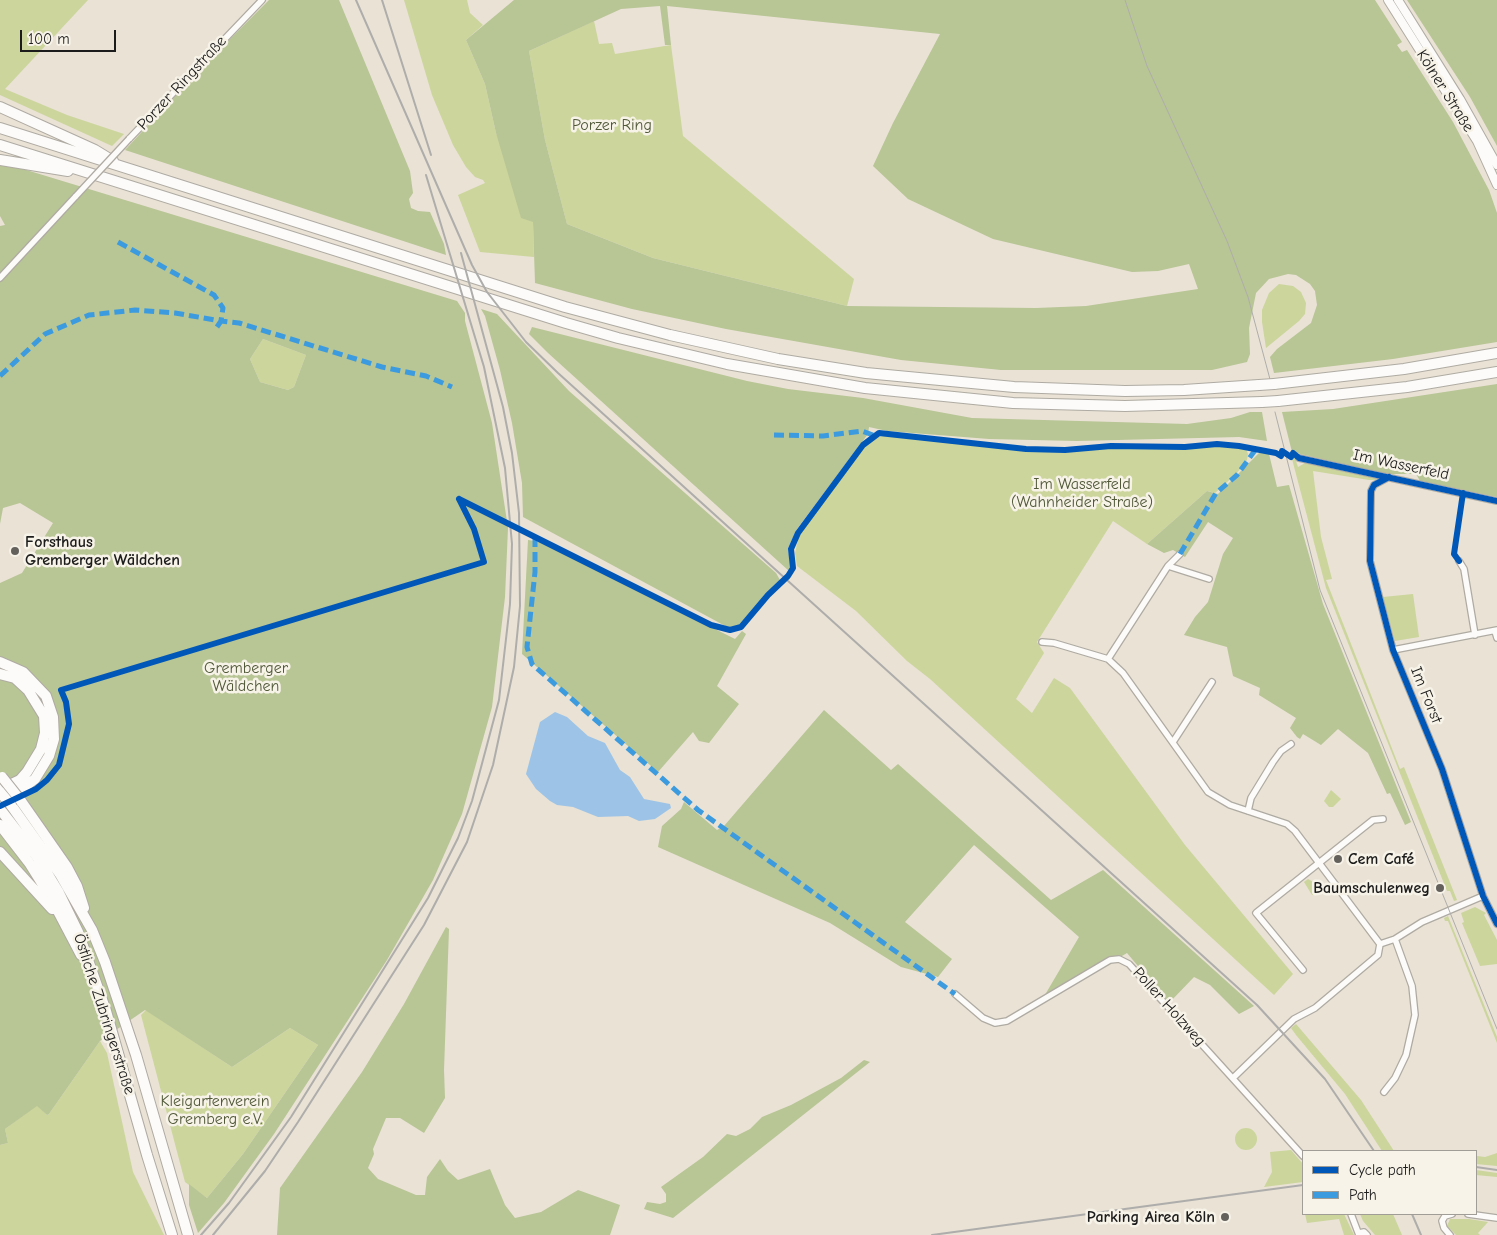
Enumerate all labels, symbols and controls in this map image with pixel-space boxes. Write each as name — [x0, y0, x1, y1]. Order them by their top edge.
scale bar — [22, 20, 119, 52]
text: 100 m — [28, 30, 70, 48]
street label: Porzer Ringstraße — [133, 32, 231, 134]
street label: Kölner Straße — [1412, 46, 1478, 136]
park label: Porzer Ring — [572, 115, 652, 135]
street label: Im Wasserfeld — [1351, 445, 1451, 485]
park label: Im Wasserfeld (Wahnheider Straße) — [1011, 474, 1153, 512]
place label: Forsthaus Gremberger Wäldchen — [25, 532, 180, 570]
marker: Forsthaus Gremberger Wäldchen — [9, 545, 21, 557]
park label: Gremberger Wäldchen — [204, 658, 288, 696]
street label: Im Forst — [1406, 664, 1446, 726]
place label: Cem Café — [1348, 849, 1414, 869]
marker: Cem Café — [1332, 853, 1344, 865]
place label: Baumschulenweg — [1313, 878, 1430, 898]
marker: Baumschulenweg — [1434, 882, 1446, 894]
street label: Östliche Zubringerstraße — [69, 931, 139, 1097]
street label: Poller Holzweg — [1129, 964, 1209, 1050]
park label: Kleigartenverein Gremberg e.V. — [160, 1091, 270, 1129]
legend — [1302, 1150, 1477, 1215]
text: Cycle path — [1349, 1161, 1416, 1179]
text: Path — [1349, 1186, 1377, 1204]
place label: Parking Airea Köln — [1087, 1207, 1215, 1227]
marker: Parking Airea Köln — [1219, 1211, 1231, 1223]

